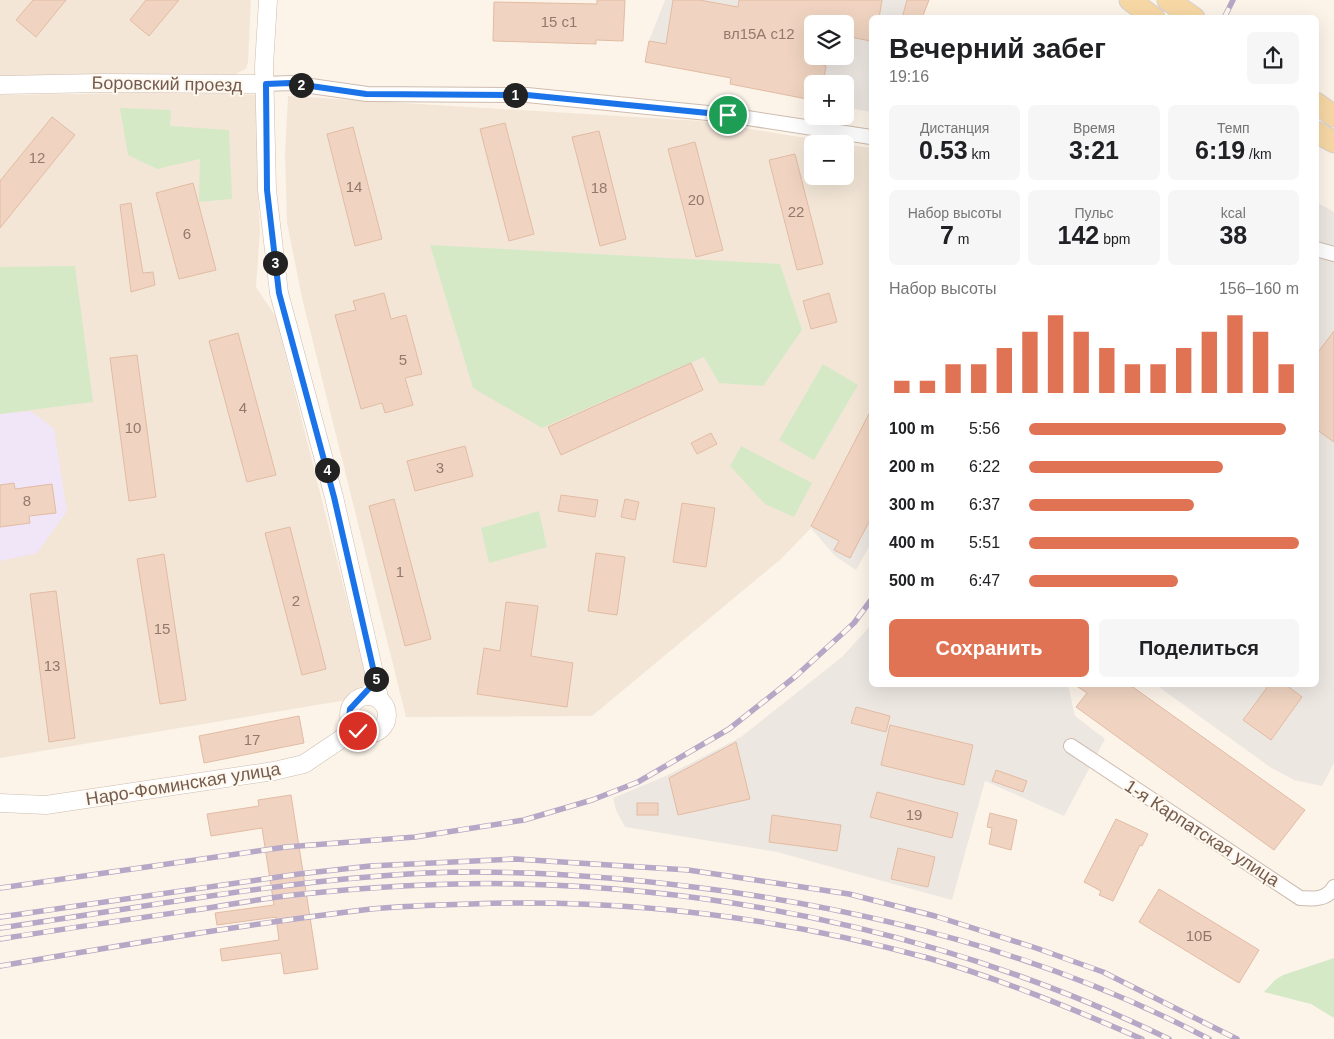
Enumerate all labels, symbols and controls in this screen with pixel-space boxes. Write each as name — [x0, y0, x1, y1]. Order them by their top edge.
house number: 15 с1 — [541, 13, 577, 30]
map controls — [804, 15, 854, 185]
button: layers — [804, 15, 854, 65]
house number: вл15А с12 — [723, 25, 795, 42]
button: share — [1247, 32, 1299, 84]
text: Вечерний забег — [889, 33, 1106, 64]
text: 19:16 — [889, 68, 929, 85]
pin: 2 — [288, 72, 314, 98]
street label: Боровский проезд — [91, 73, 243, 95]
button: + — [804, 75, 854, 125]
text: 2 — [298, 77, 305, 93]
pin: 1 — [502, 82, 528, 108]
text: 1 — [512, 87, 519, 103]
pin — [707, 94, 749, 136]
icon: arrive — [714, 101, 742, 129]
text: Дистанция — [920, 120, 989, 136]
text: Время — [1073, 120, 1115, 136]
text: Темп — [1217, 120, 1250, 136]
button: − — [804, 135, 854, 185]
text: 0.53 — [919, 136, 968, 164]
text: 3:21 — [1069, 136, 1119, 164]
text: 6:19 — [1195, 136, 1245, 164]
text: km — [968, 146, 990, 162]
text: /km — [1245, 146, 1272, 162]
house number: 12 — [29, 149, 45, 166]
house number: 14 — [346, 178, 362, 195]
house number: 18 — [591, 179, 607, 196]
house number: 20 — [688, 191, 704, 208]
house number: 22 — [788, 203, 804, 220]
text: Набор высоты — [908, 205, 1002, 221]
text: Пульс — [1074, 205, 1114, 221]
text: kcal — [1221, 205, 1246, 221]
text: 7 — [940, 221, 954, 249]
text: 142 — [1058, 221, 1099, 249]
text: 38 — [1219, 221, 1247, 249]
house number: 6 — [183, 225, 191, 242]
text: m — [954, 231, 969, 247]
text: bpm — [1099, 231, 1130, 247]
pin: 3 — [262, 250, 288, 276]
text: 3 — [272, 255, 279, 271]
text: Набор высоты — [889, 280, 996, 297]
text: 156–160 m — [1219, 280, 1299, 297]
house number: 5 — [399, 351, 407, 368]
house number: 4 — [239, 399, 247, 416]
house number: 10 — [125, 419, 141, 436]
text: 100 m — [889, 420, 934, 437]
text: 5:56 — [969, 420, 1000, 437]
pin: 4 — [314, 458, 340, 482]
text: 200 m — [889, 458, 934, 475]
text: 6:22 — [969, 458, 1000, 475]
house number: 3 — [436, 459, 444, 476]
text: 4 — [324, 462, 331, 478]
house number: 8 — [23, 492, 31, 509]
text: 300 m — [889, 496, 934, 513]
text: 6:37 — [969, 496, 1000, 513]
text: 400 m — [889, 534, 934, 551]
text: 5:51 — [969, 534, 1000, 551]
house number: 1 — [396, 563, 404, 580]
text: 500 m — [889, 572, 934, 589]
text: 6:47 — [969, 572, 1000, 589]
house number: 2 — [292, 592, 300, 609]
button: Сохранить — [889, 619, 1089, 677]
button: Поделиться — [1099, 619, 1299, 677]
house number: 15 — [154, 620, 170, 637]
house number: 13 — [44, 657, 60, 674]
pin: 5 — [364, 666, 388, 692]
text: 5 — [373, 671, 380, 687]
pin — [337, 710, 379, 752]
icon: check — [344, 717, 372, 745]
house number: 17 — [244, 731, 260, 748]
street label: Наро-Фоминская улица — [84, 759, 283, 809]
street label: 1-я Карпатская улица — [1121, 776, 1284, 891]
house number: 19 — [906, 806, 922, 823]
house number: 10Б — [1186, 927, 1212, 944]

